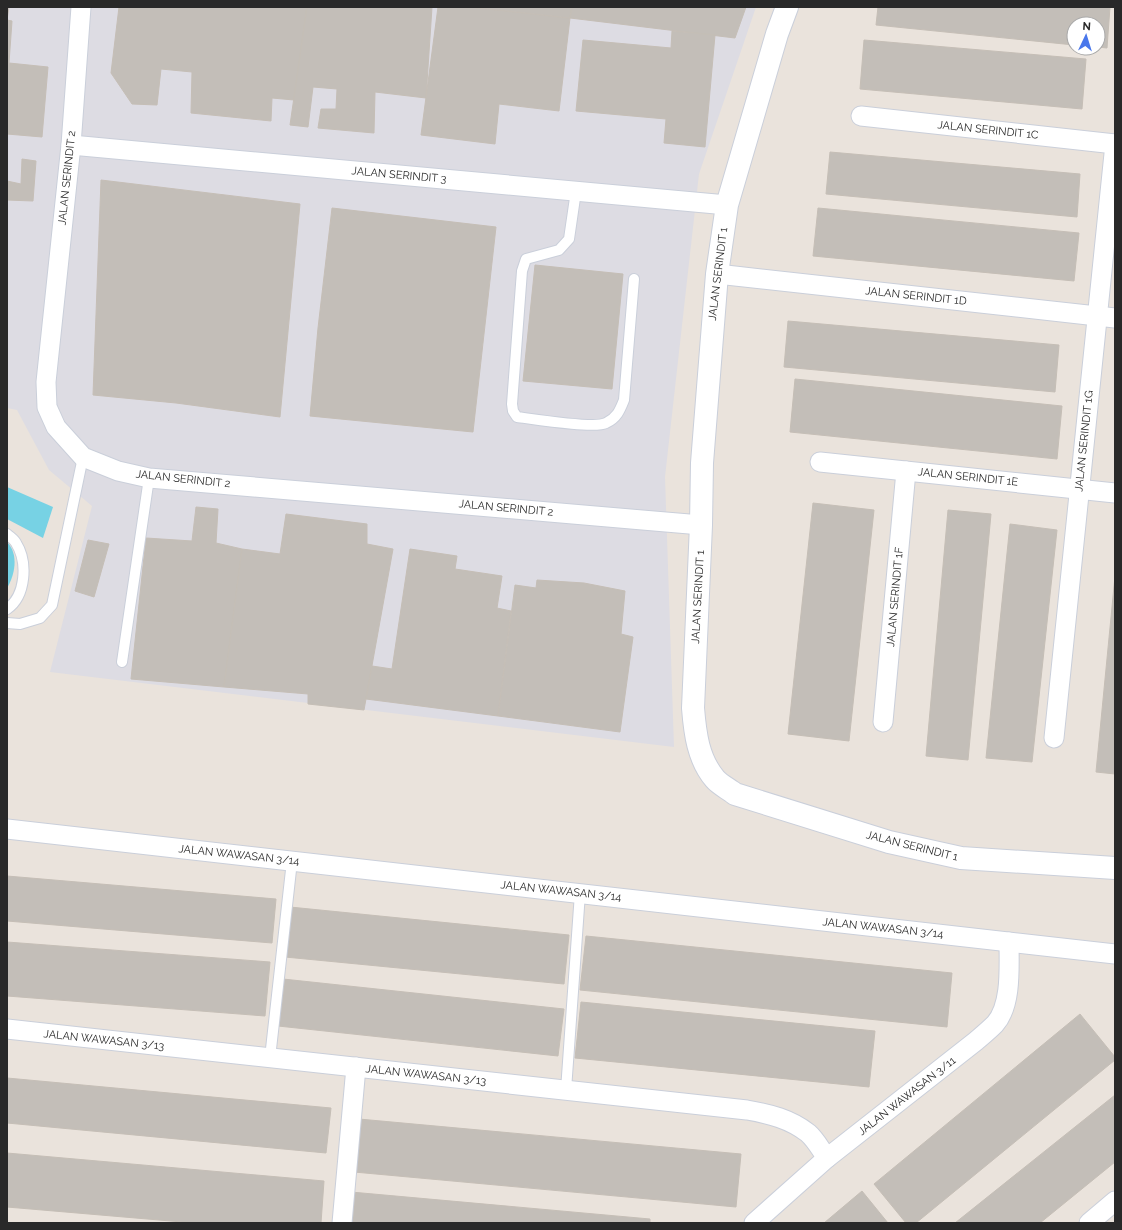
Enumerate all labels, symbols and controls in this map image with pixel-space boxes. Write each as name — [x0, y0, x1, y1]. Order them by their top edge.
north arrow — [1066, 16, 1106, 56]
text: N — [1082, 20, 1091, 33]
street label: JALAN SERINDIT 1C — [937, 118, 1040, 142]
street label: JALAN SERINDIT 2 — [56, 130, 78, 226]
street label: JALAN SERINDIT 3 — [351, 164, 447, 186]
street label: JALAN SERINDIT 1 — [706, 226, 730, 321]
street label: JALAN SERINDIT 1D — [865, 284, 967, 308]
street label: JALAN SERINDIT 1G — [1072, 390, 1096, 492]
street label: JALAN SERINDIT 1E — [917, 465, 1019, 489]
street label: JALAN SERINDIT 2 — [135, 468, 231, 490]
street label: JALAN SERINDIT 2 — [458, 497, 554, 519]
street label: JALAN SERINDIT 1F — [884, 546, 906, 648]
street label: JALAN SERINDIT 1 — [689, 549, 707, 644]
street label: JALAN SERINDIT 1 — [865, 828, 959, 864]
street label: JALAN WAWASAN 3/14 — [178, 842, 300, 868]
street label: JALAN WAWASAN 3/14 — [500, 878, 622, 904]
street label: JALAN WAWASAN 3/14 — [822, 915, 944, 941]
street label: JALAN WAWASAN 3/13 — [43, 1027, 165, 1053]
street label: JALAN WAWASAN 3/11 — [856, 1054, 959, 1138]
street label: JALAN WAWASAN 3/13 — [365, 1062, 487, 1088]

